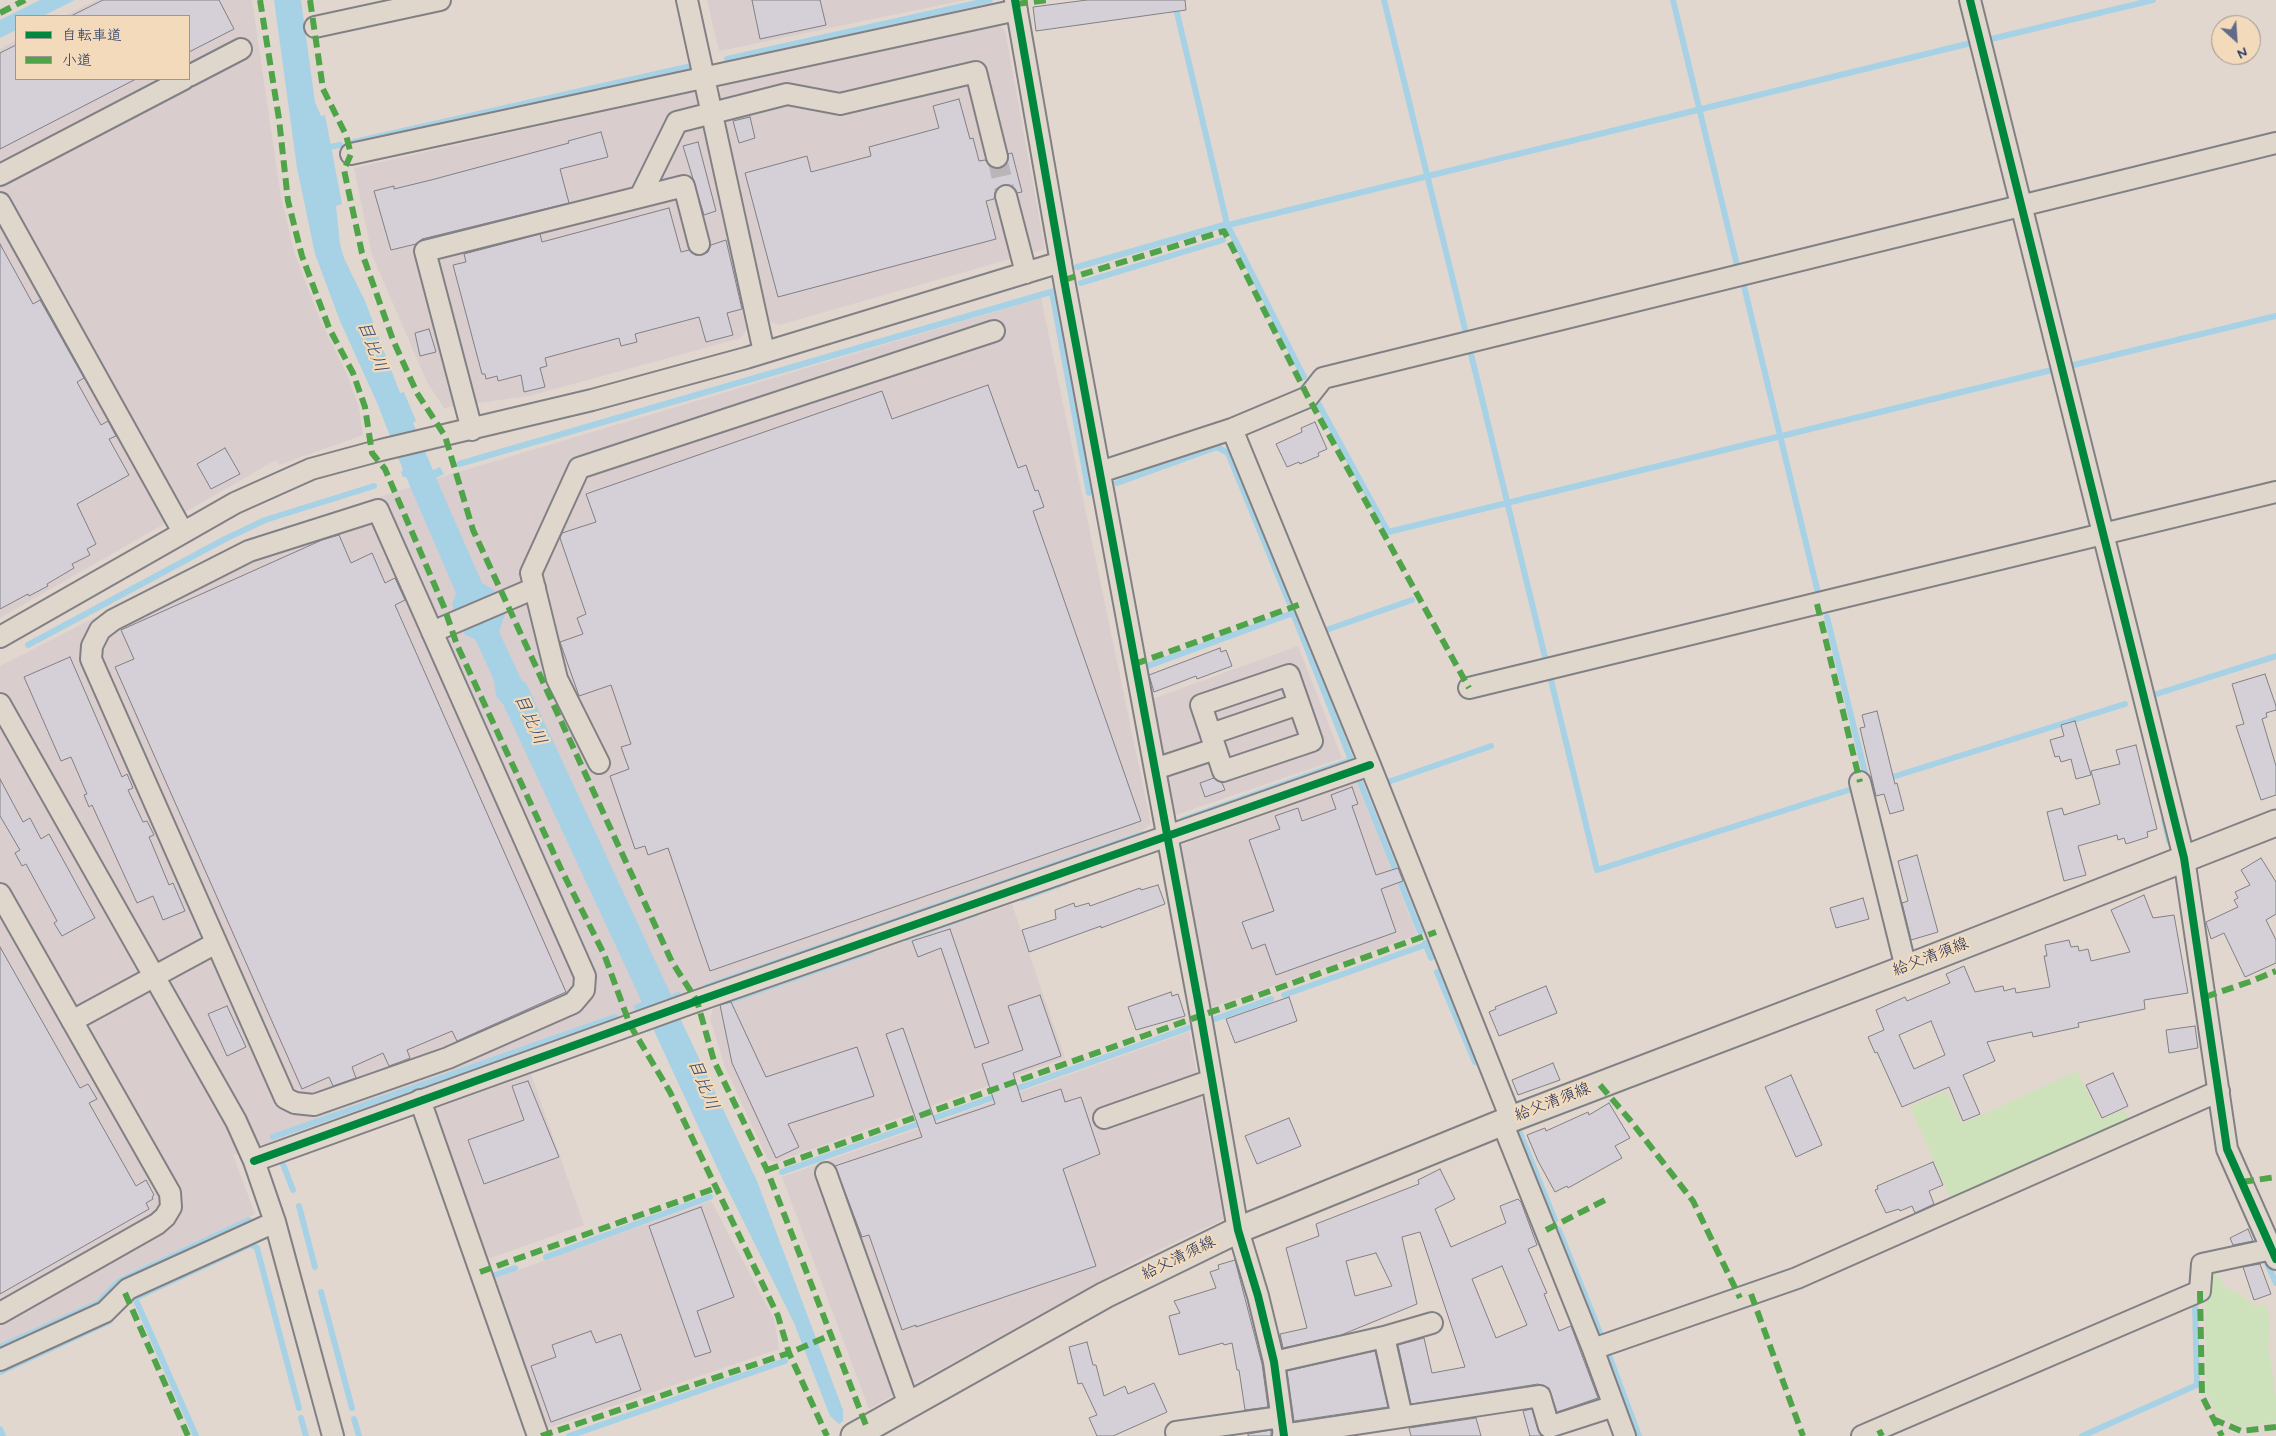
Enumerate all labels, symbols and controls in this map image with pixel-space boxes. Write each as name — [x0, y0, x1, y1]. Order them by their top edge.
legend — [15, 15, 190, 80]
north arrow — [2211, 15, 2261, 65]
text: 自転車道 — [62, 26, 122, 46]
text: N — [2234, 42, 2250, 63]
text: 小道 — [62, 51, 92, 71]
water label: 目比川 — [351, 318, 391, 376]
water label: 目比川 — [508, 691, 550, 749]
street label: 給父清須線 — [1890, 935, 1972, 981]
water label: 目比川 — [682, 1056, 722, 1114]
street label: 給父清須線 — [1512, 1080, 1594, 1126]
street label: 給父清須線 — [1139, 1233, 1219, 1285]

